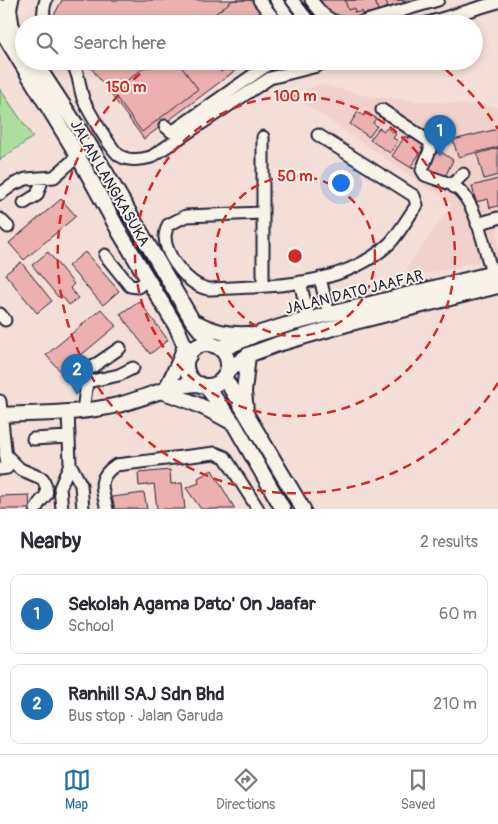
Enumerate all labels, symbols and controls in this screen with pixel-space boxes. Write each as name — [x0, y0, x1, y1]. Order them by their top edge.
search box — [15, 15, 483, 70]
icon: search — [33, 29, 61, 57]
text: Search here — [73, 31, 166, 55]
text: 150 m — [106, 78, 146, 97]
text: 100 m — [274, 87, 316, 106]
pin: 1 — [424, 115, 456, 156]
street label: JALAN LANGKASUKA — [66, 117, 154, 250]
text: 50 m — [278, 167, 312, 186]
your location — [328, 170, 354, 196]
centre of rings — [286, 247, 304, 265]
street label: JALAN DATO JAAFAR — [283, 266, 425, 319]
pin: 2 — [61, 354, 93, 395]
text: Nearby — [20, 528, 81, 555]
text: 2 results — [420, 532, 478, 552]
text: Sekolah Agama Dato' On Jaafar — [68, 592, 316, 616]
text: 1 — [34, 604, 40, 624]
text: 60 m — [439, 604, 477, 624]
text: School — [68, 616, 114, 636]
text: Ranhill SAJ Sdn Bhd — [68, 682, 225, 706]
text: 2 — [33, 694, 41, 714]
text: 210 m — [433, 694, 477, 714]
text: Bus stop · Jalan Garuda — [68, 706, 223, 726]
tab: Map — [63, 766, 91, 813]
tab: Directions — [216, 766, 275, 813]
tab: Saved — [401, 766, 435, 813]

